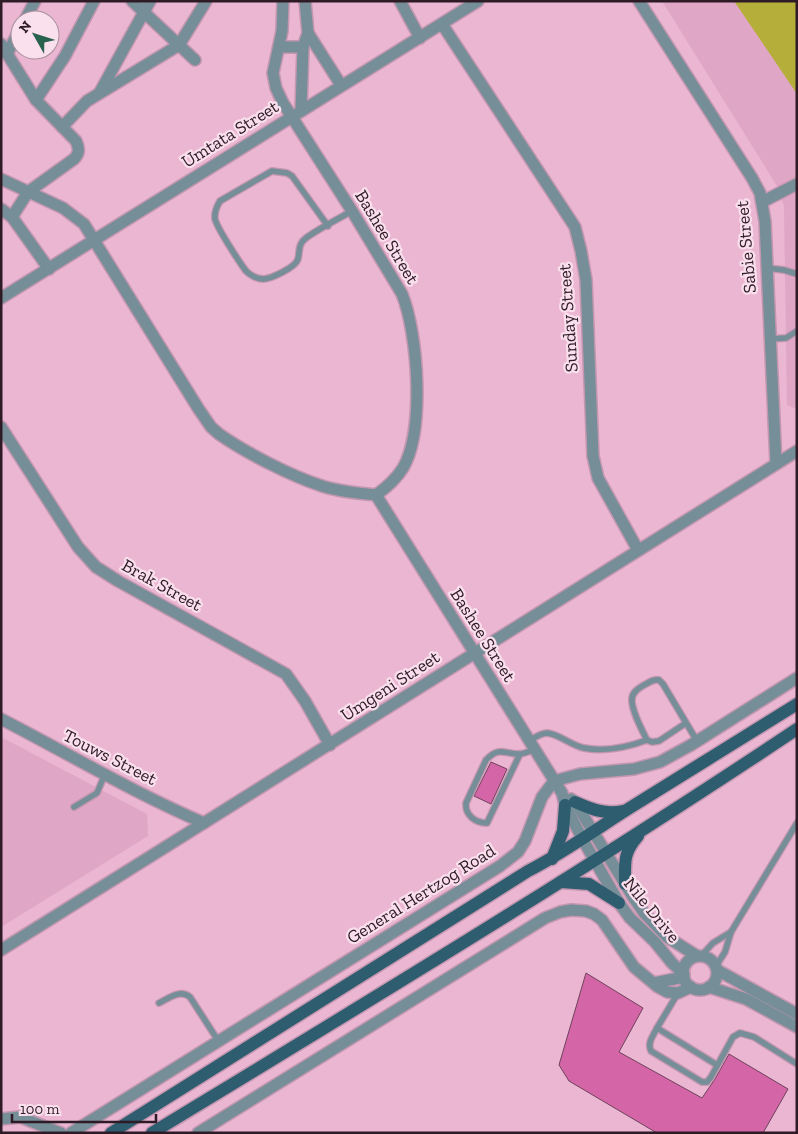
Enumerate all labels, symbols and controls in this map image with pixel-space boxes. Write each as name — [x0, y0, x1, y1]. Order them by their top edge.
north arrow — [10, 10, 60, 60]
text: N — [15, 17, 35, 37]
street label: Umtata Street — [177, 95, 283, 173]
street label: Bashee Street — [350, 186, 424, 288]
street label: Sabie Street — [731, 199, 761, 294]
street label: Sunday Street — [553, 263, 583, 373]
street label: Brak Street — [118, 554, 206, 616]
street label: Bashee Street — [446, 584, 521, 686]
street label: Umgeni Street — [337, 646, 444, 726]
street label: Touws Street — [60, 724, 161, 790]
street label: General Hertzog Road — [343, 839, 499, 949]
street label: Nile Drive — [619, 873, 685, 947]
scale bar — [12, 1092, 156, 1124]
text: 100 m — [20, 1100, 59, 1118]

